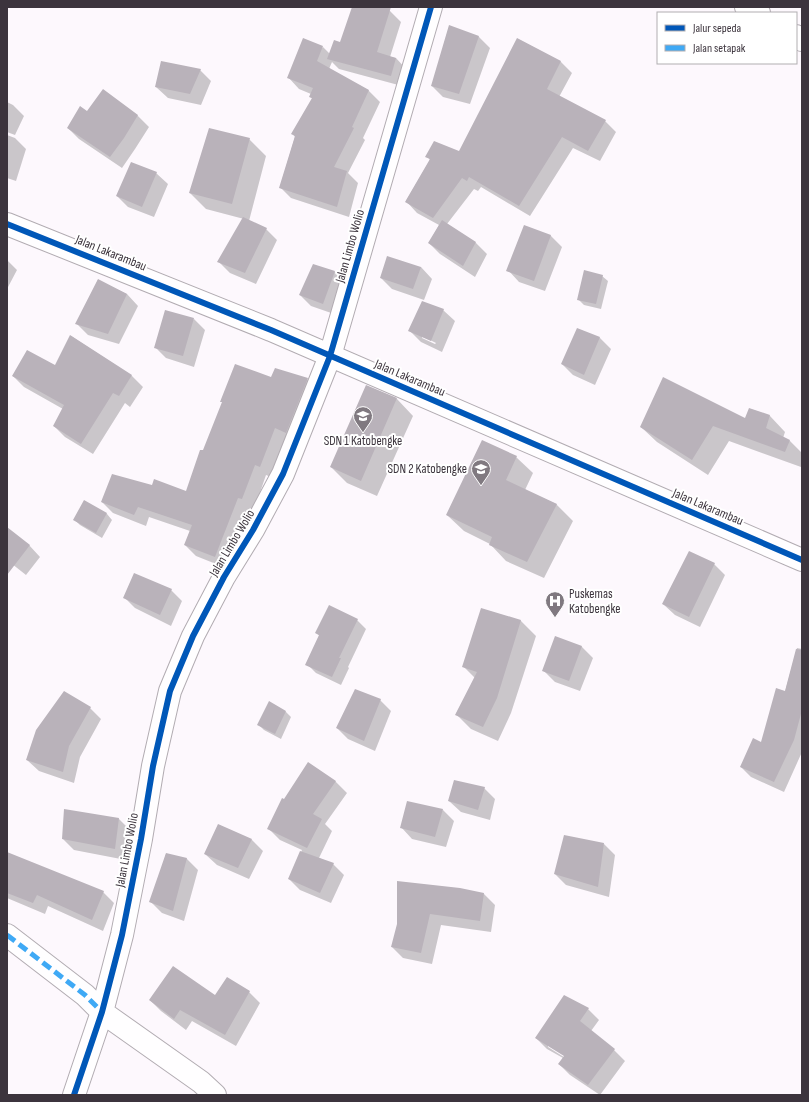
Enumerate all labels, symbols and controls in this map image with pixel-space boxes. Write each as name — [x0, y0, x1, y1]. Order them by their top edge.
legend — [657, 12, 797, 64]
text: Jalur sepeda — [692, 21, 742, 36]
text: Jalan setapak — [692, 41, 746, 56]
street label: Jalan Limbo Wolio — [332, 208, 368, 285]
street label: Jalan Lakarambau — [72, 231, 149, 275]
street label: Jalan Lakarambau — [371, 356, 448, 400]
school or university icon: SDN 1 Katobengke — [352, 405, 374, 433]
place label: SDN 1 Katobengke — [324, 433, 402, 449]
school or university icon: SDN 2 Katobengke — [470, 458, 492, 486]
place label: SDN 2 Katobengke — [387, 461, 467, 477]
street label: Jalan Lakarambau — [669, 485, 746, 529]
street label: Jalan Limbo Wolio — [205, 507, 258, 580]
place label: Puskemas Katobengke — [569, 586, 620, 617]
hospital icon: Puskemas Katobengke — [544, 590, 566, 618]
street label: Jalan Limbo Wolio — [112, 812, 142, 889]

